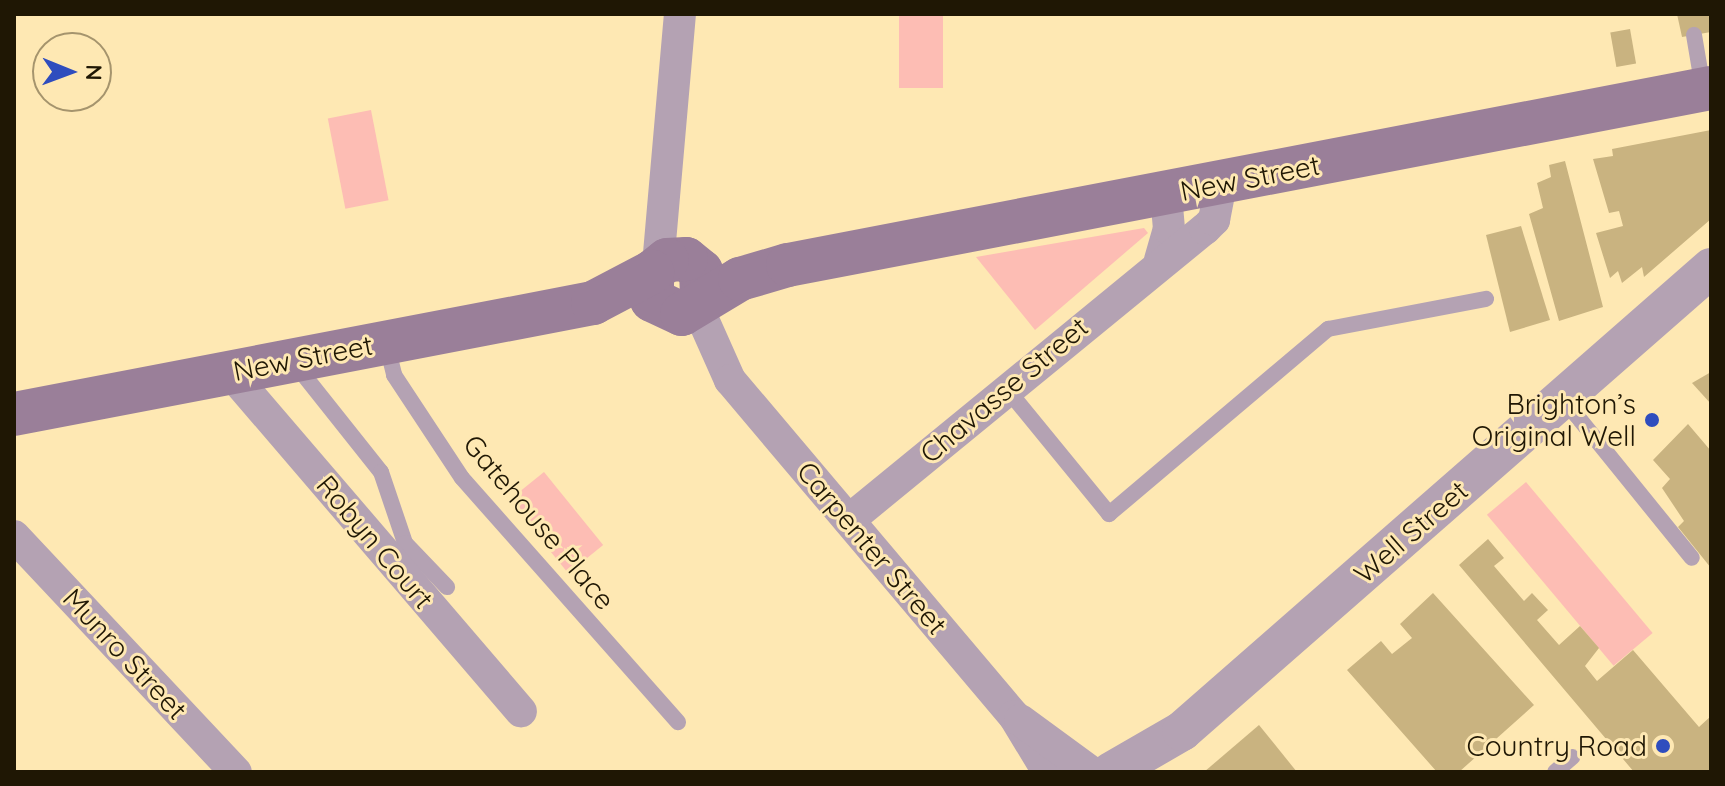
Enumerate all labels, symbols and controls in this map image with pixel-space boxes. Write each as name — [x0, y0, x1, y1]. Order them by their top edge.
north arrow — [32, 32, 112, 112]
text: N — [80, 64, 108, 81]
street label: New Street — [1177, 148, 1323, 208]
street label: Chavasse Street — [913, 310, 1095, 470]
street label: New Street — [230, 328, 376, 388]
place label: Brighton’s Original Well — [1472, 387, 1636, 453]
marker: Brighton’s Original Well — [1643, 411, 1661, 429]
street label: Gatehouse Place — [456, 428, 622, 616]
street label: Carpenter Street — [790, 455, 954, 641]
street label: Robyn Court — [310, 469, 440, 615]
street label: Well Street — [1347, 474, 1475, 590]
street label: Munro Street — [56, 582, 194, 726]
place label: Country Road — [1466, 729, 1647, 763]
marker: Country Road — [1654, 737, 1672, 755]

